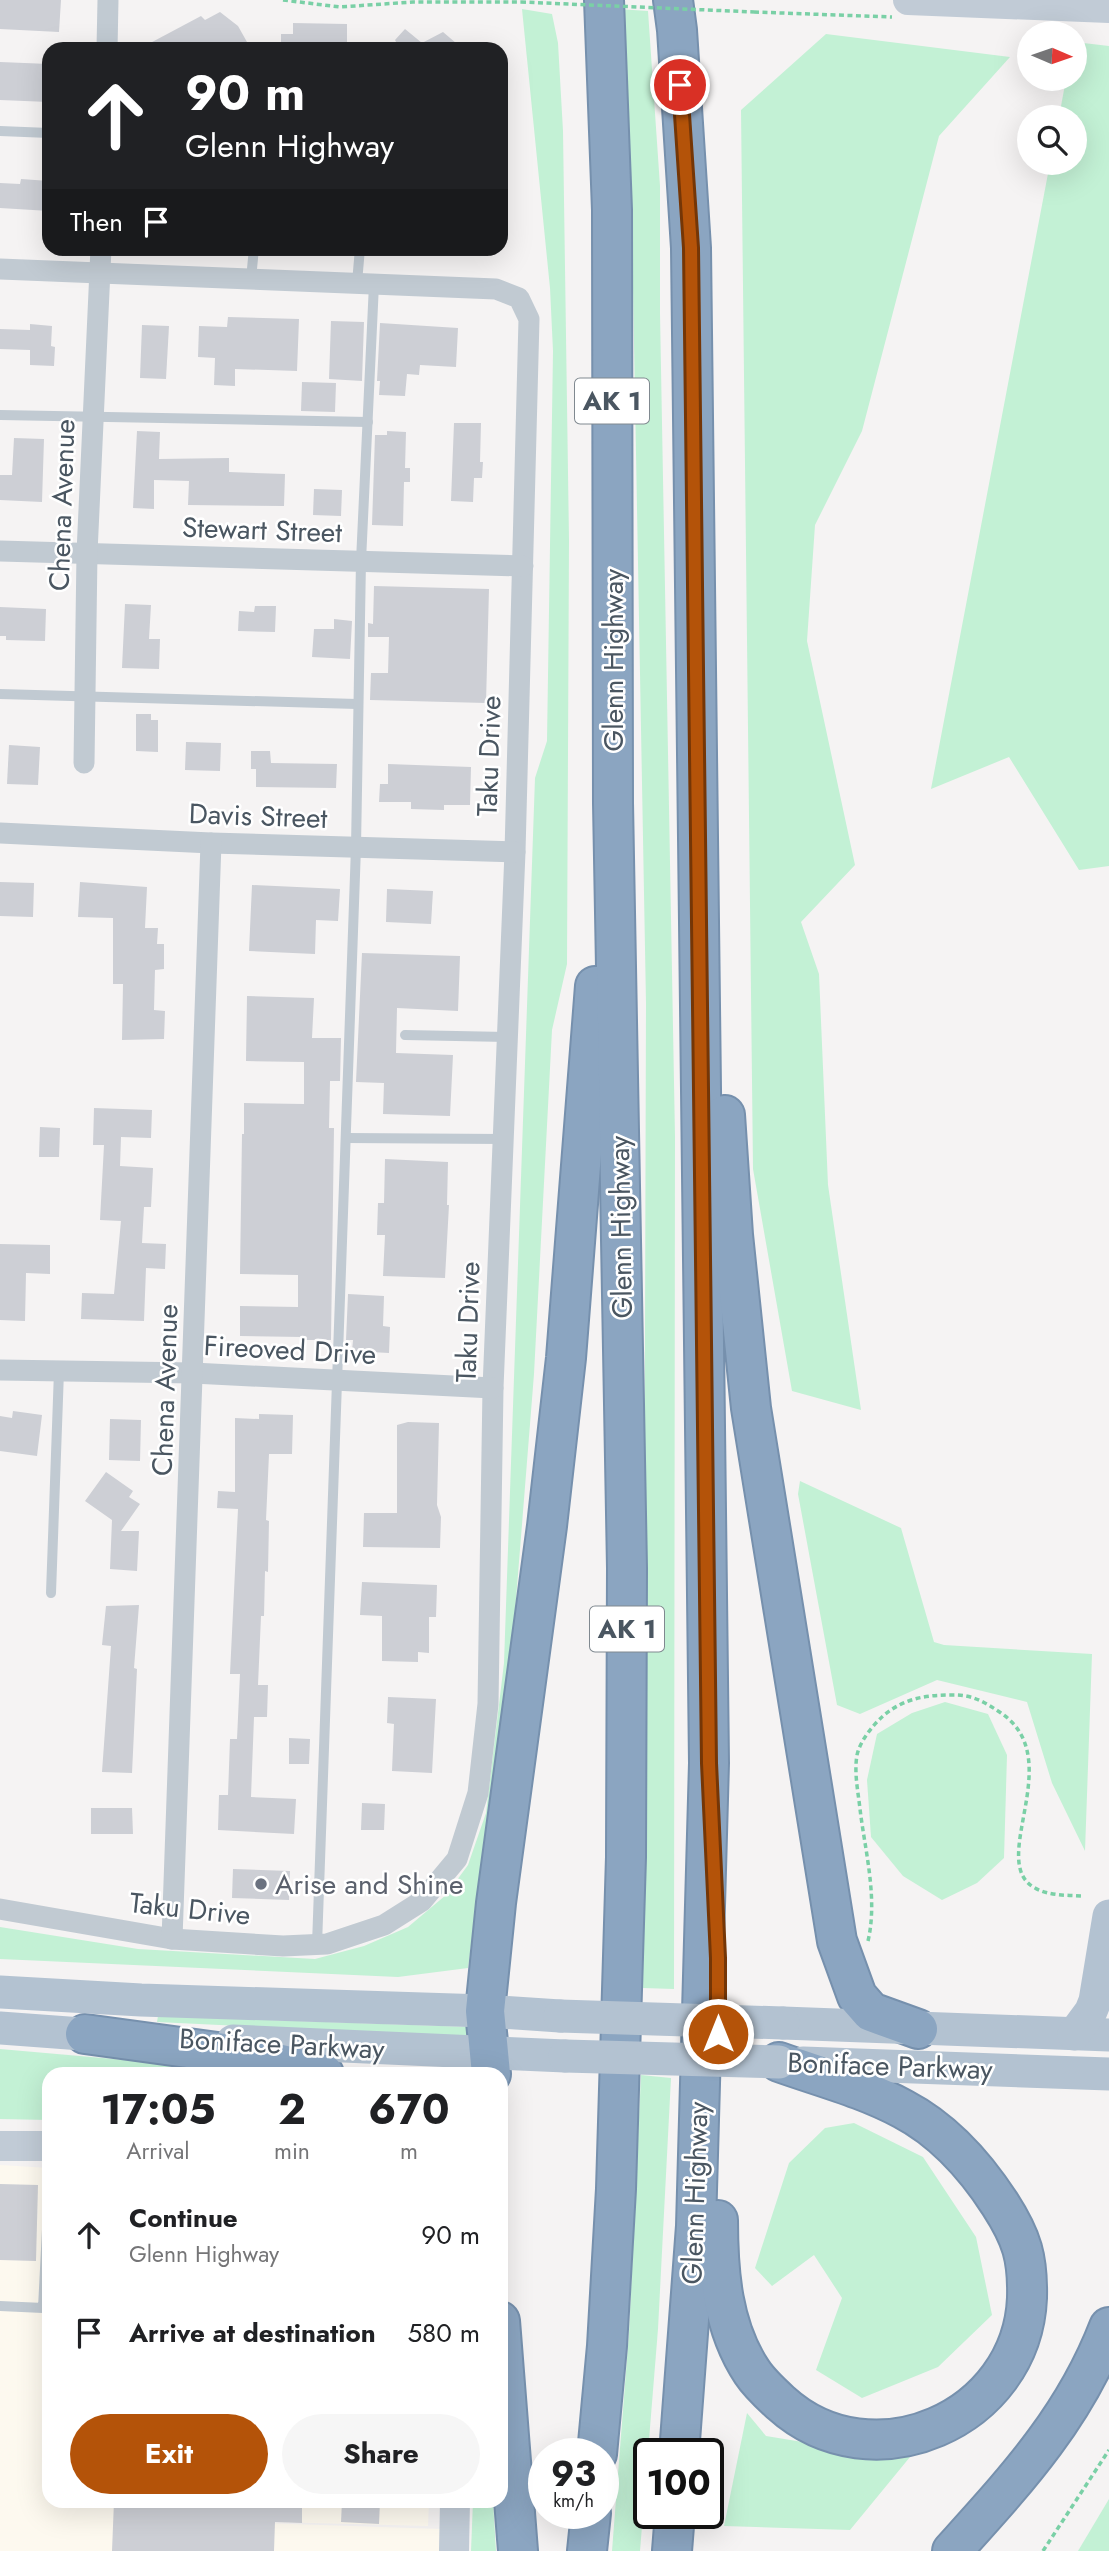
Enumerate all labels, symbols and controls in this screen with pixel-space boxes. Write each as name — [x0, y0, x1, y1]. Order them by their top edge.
north arrow — [1017, 21, 1087, 91]
map controls — [1017, 21, 1087, 175]
pin — [650, 55, 710, 115]
text: 90 m — [185, 58, 305, 128]
icon: arrive — [661, 66, 699, 104]
icon: ahead — [70, 70, 161, 161]
button: search — [1017, 105, 1087, 175]
text: Glenn Highway — [185, 123, 394, 169]
text: Then — [70, 203, 123, 241]
icon: arrive — [137, 203, 175, 241]
road number: AK 1 — [575, 378, 649, 424]
street label: Chena Avenue — [39, 418, 85, 592]
street label: Stewart Street — [181, 507, 343, 553]
street label: Glenn Highway — [593, 568, 634, 751]
street label: Taku Drive — [466, 695, 512, 817]
street label: Davis Street — [188, 793, 328, 839]
street label: Glenn Highway — [599, 1135, 643, 1319]
street label: Taku Drive — [445, 1261, 491, 1383]
street label: Chena Avenue — [142, 1303, 188, 1477]
street label: Fireoved Drive — [203, 1325, 377, 1375]
road number: AK 1 — [590, 1606, 664, 1652]
place label: Arise and Shine — [275, 1864, 463, 1905]
marker: Arise and Shine — [253, 1876, 269, 1892]
street label: Taku Drive — [128, 1882, 252, 1936]
position arrow — [681, 1997, 755, 2071]
street label: Boniface Parkway — [178, 2018, 386, 2070]
street label: Boniface Parkway — [787, 2042, 994, 2090]
text: 17:05 — [100, 2079, 216, 2140]
text: 2 — [278, 2079, 306, 2140]
text: 670 — [368, 2079, 450, 2140]
street label: Glenn Highway — [671, 2100, 719, 2285]
text: Arrival — [126, 2134, 190, 2168]
text: min — [274, 2134, 310, 2168]
text: m — [400, 2134, 418, 2168]
text: Continue — [129, 2199, 238, 2237]
icon: ahead — [70, 2216, 108, 2254]
text: 90 m — [421, 2216, 480, 2254]
text: Glenn Highway — [129, 2237, 279, 2271]
icon: arrive — [70, 2314, 108, 2352]
text: Arrive at destination — [129, 2314, 376, 2352]
text: 580 m — [407, 2314, 480, 2352]
button: Exit — [70, 2414, 268, 2494]
button: Share — [282, 2414, 480, 2494]
speed limit sign: 100 — [633, 2438, 724, 2529]
text: 93 — [551, 2449, 596, 2499]
text: km/h — [553, 2488, 594, 2514]

